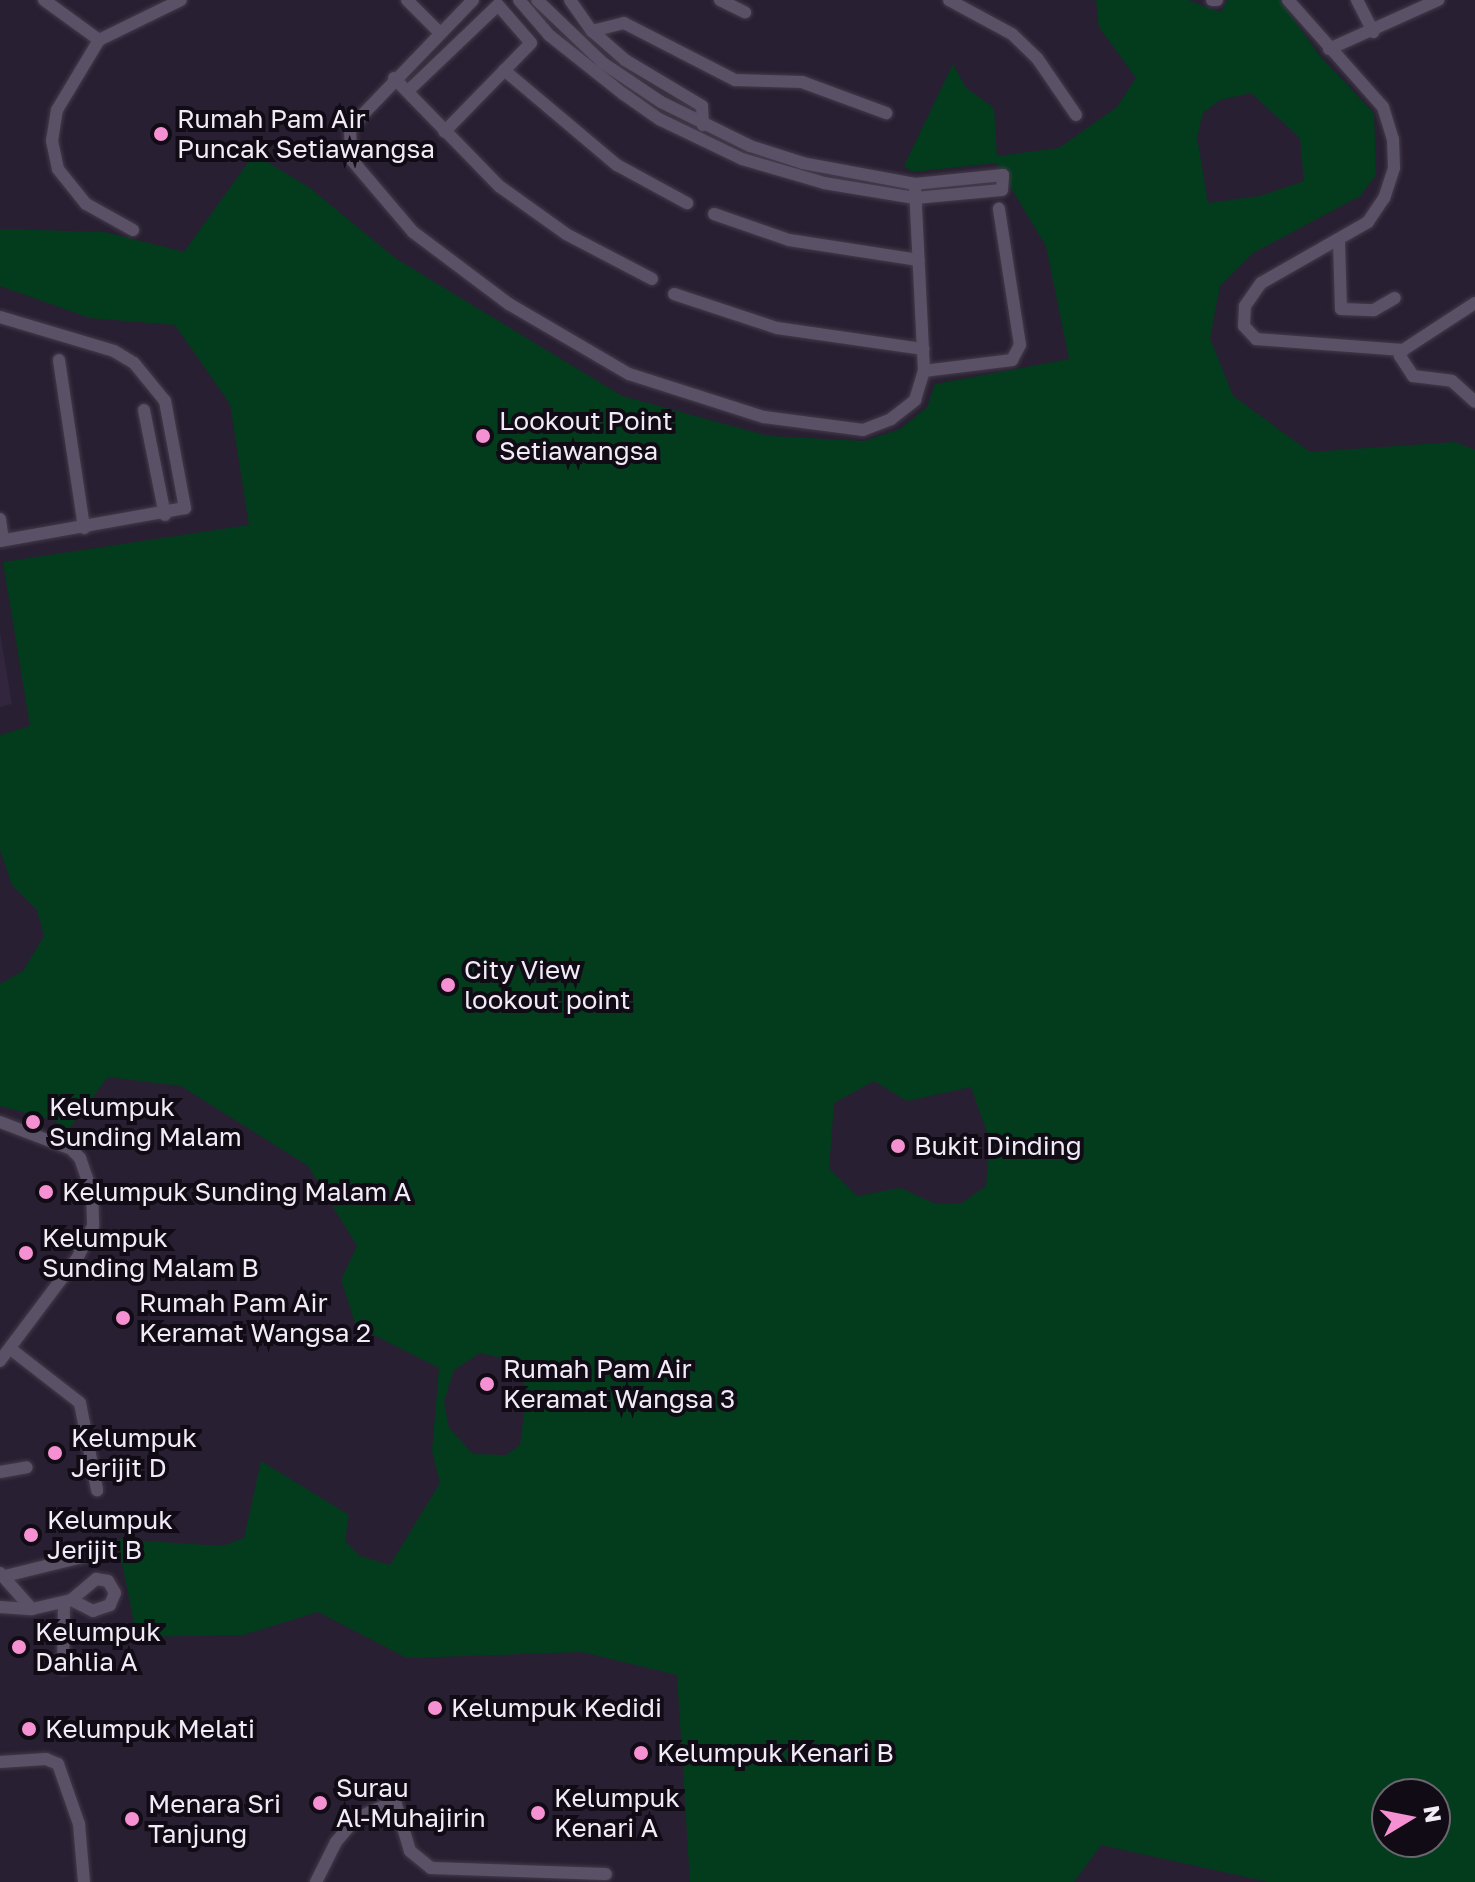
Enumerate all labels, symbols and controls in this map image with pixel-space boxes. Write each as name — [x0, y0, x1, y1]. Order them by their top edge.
place label: Rumah Pam Air Puncak Setiawangsa — [177, 103, 435, 164]
marker: Rumah Pam Air Puncak Setiawangsa — [152, 125, 170, 143]
place label: Lookout Point Setiawangsa — [499, 405, 673, 466]
marker: Lookout Point Setiawangsa — [474, 427, 492, 445]
place label: City View lookout point — [464, 954, 630, 1016]
marker: City View lookout point — [439, 976, 457, 994]
place label: Kelumpuk Sunding Malam — [49, 1091, 242, 1152]
marker: Kelumpuk Sunding Malam — [24, 1113, 42, 1131]
place label: Bukit Dinding — [914, 1130, 1082, 1162]
marker: Bukit Dinding — [889, 1137, 907, 1155]
place label: Kelumpuk Sunding Malam A — [62, 1176, 411, 1208]
marker: Kelumpuk Sunding Malam A — [37, 1183, 55, 1201]
place label: Kelumpuk Sunding Malam B — [42, 1222, 259, 1284]
marker: Kelumpuk Sunding Malam B — [17, 1244, 35, 1262]
place label: Rumah Pam Air Keramat Wangsa 2 — [139, 1287, 371, 1348]
marker: Rumah Pam Air Keramat Wangsa 2 — [114, 1309, 132, 1327]
place label: Rumah Pam Air Keramat Wangsa 3 — [503, 1353, 735, 1414]
marker: Rumah Pam Air Keramat Wangsa 3 — [478, 1375, 496, 1393]
place label: Kelumpuk Jerijit D — [71, 1422, 197, 1484]
marker: Kelumpuk Jerijit D — [46, 1444, 64, 1462]
place label: Kelumpuk Jerijit B — [47, 1504, 173, 1566]
marker: Kelumpuk Jerijit B — [22, 1526, 40, 1544]
place label: Kelumpuk Dahlia A — [35, 1616, 161, 1678]
marker: Kelumpuk Dahlia A — [10, 1638, 28, 1656]
place label: Kelumpuk Kedidi — [451, 1692, 662, 1724]
marker: Kelumpuk Kedidi — [426, 1699, 444, 1717]
place label: Kelumpuk Melati — [45, 1713, 255, 1745]
marker: Kelumpuk Melati — [20, 1720, 38, 1738]
place label: Kelumpuk Kenari B — [657, 1737, 894, 1769]
marker: Kelumpuk Kenari B — [632, 1744, 650, 1762]
place label: Surau Al-Muhajirin — [336, 1772, 486, 1834]
north arrow — [1371, 1778, 1451, 1858]
place label: Kelumpuk Kenari A — [554, 1782, 680, 1844]
place label: Menara Sri Tanjung — [148, 1788, 281, 1850]
marker: Surau Al-Muhajirin — [311, 1794, 329, 1812]
marker: Kelumpuk Kenari A — [529, 1804, 547, 1822]
text: N — [1418, 1804, 1448, 1825]
marker: Menara Sri Tanjung — [123, 1810, 141, 1828]

